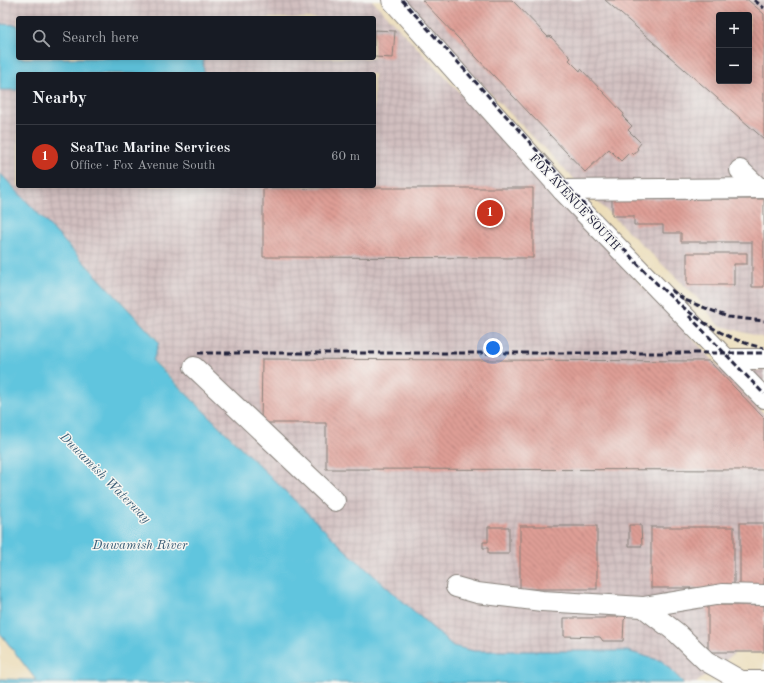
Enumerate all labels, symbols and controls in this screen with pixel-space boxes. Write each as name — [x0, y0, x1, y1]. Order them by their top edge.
map controls — [716, 12, 752, 84]
button: + — [716, 12, 752, 48]
search box — [16, 16, 376, 60]
icon: search — [30, 27, 52, 49]
text: Search here — [62, 31, 139, 46]
button: − — [716, 48, 752, 84]
text: Nearby — [32, 90, 87, 107]
text: SeaTac Marine Services — [70, 141, 230, 156]
text: 1 — [41, 150, 49, 163]
text: 60 m — [331, 150, 360, 163]
street label: FOX AVENUE SOUTH — [527, 152, 622, 253]
text: Office · Fox Avenue South — [70, 159, 215, 172]
pin: 1 — [477, 198, 503, 228]
your location — [483, 338, 503, 358]
water label: Duwamish Waterway — [57, 430, 153, 526]
water label: Duwamish River — [92, 539, 188, 552]

